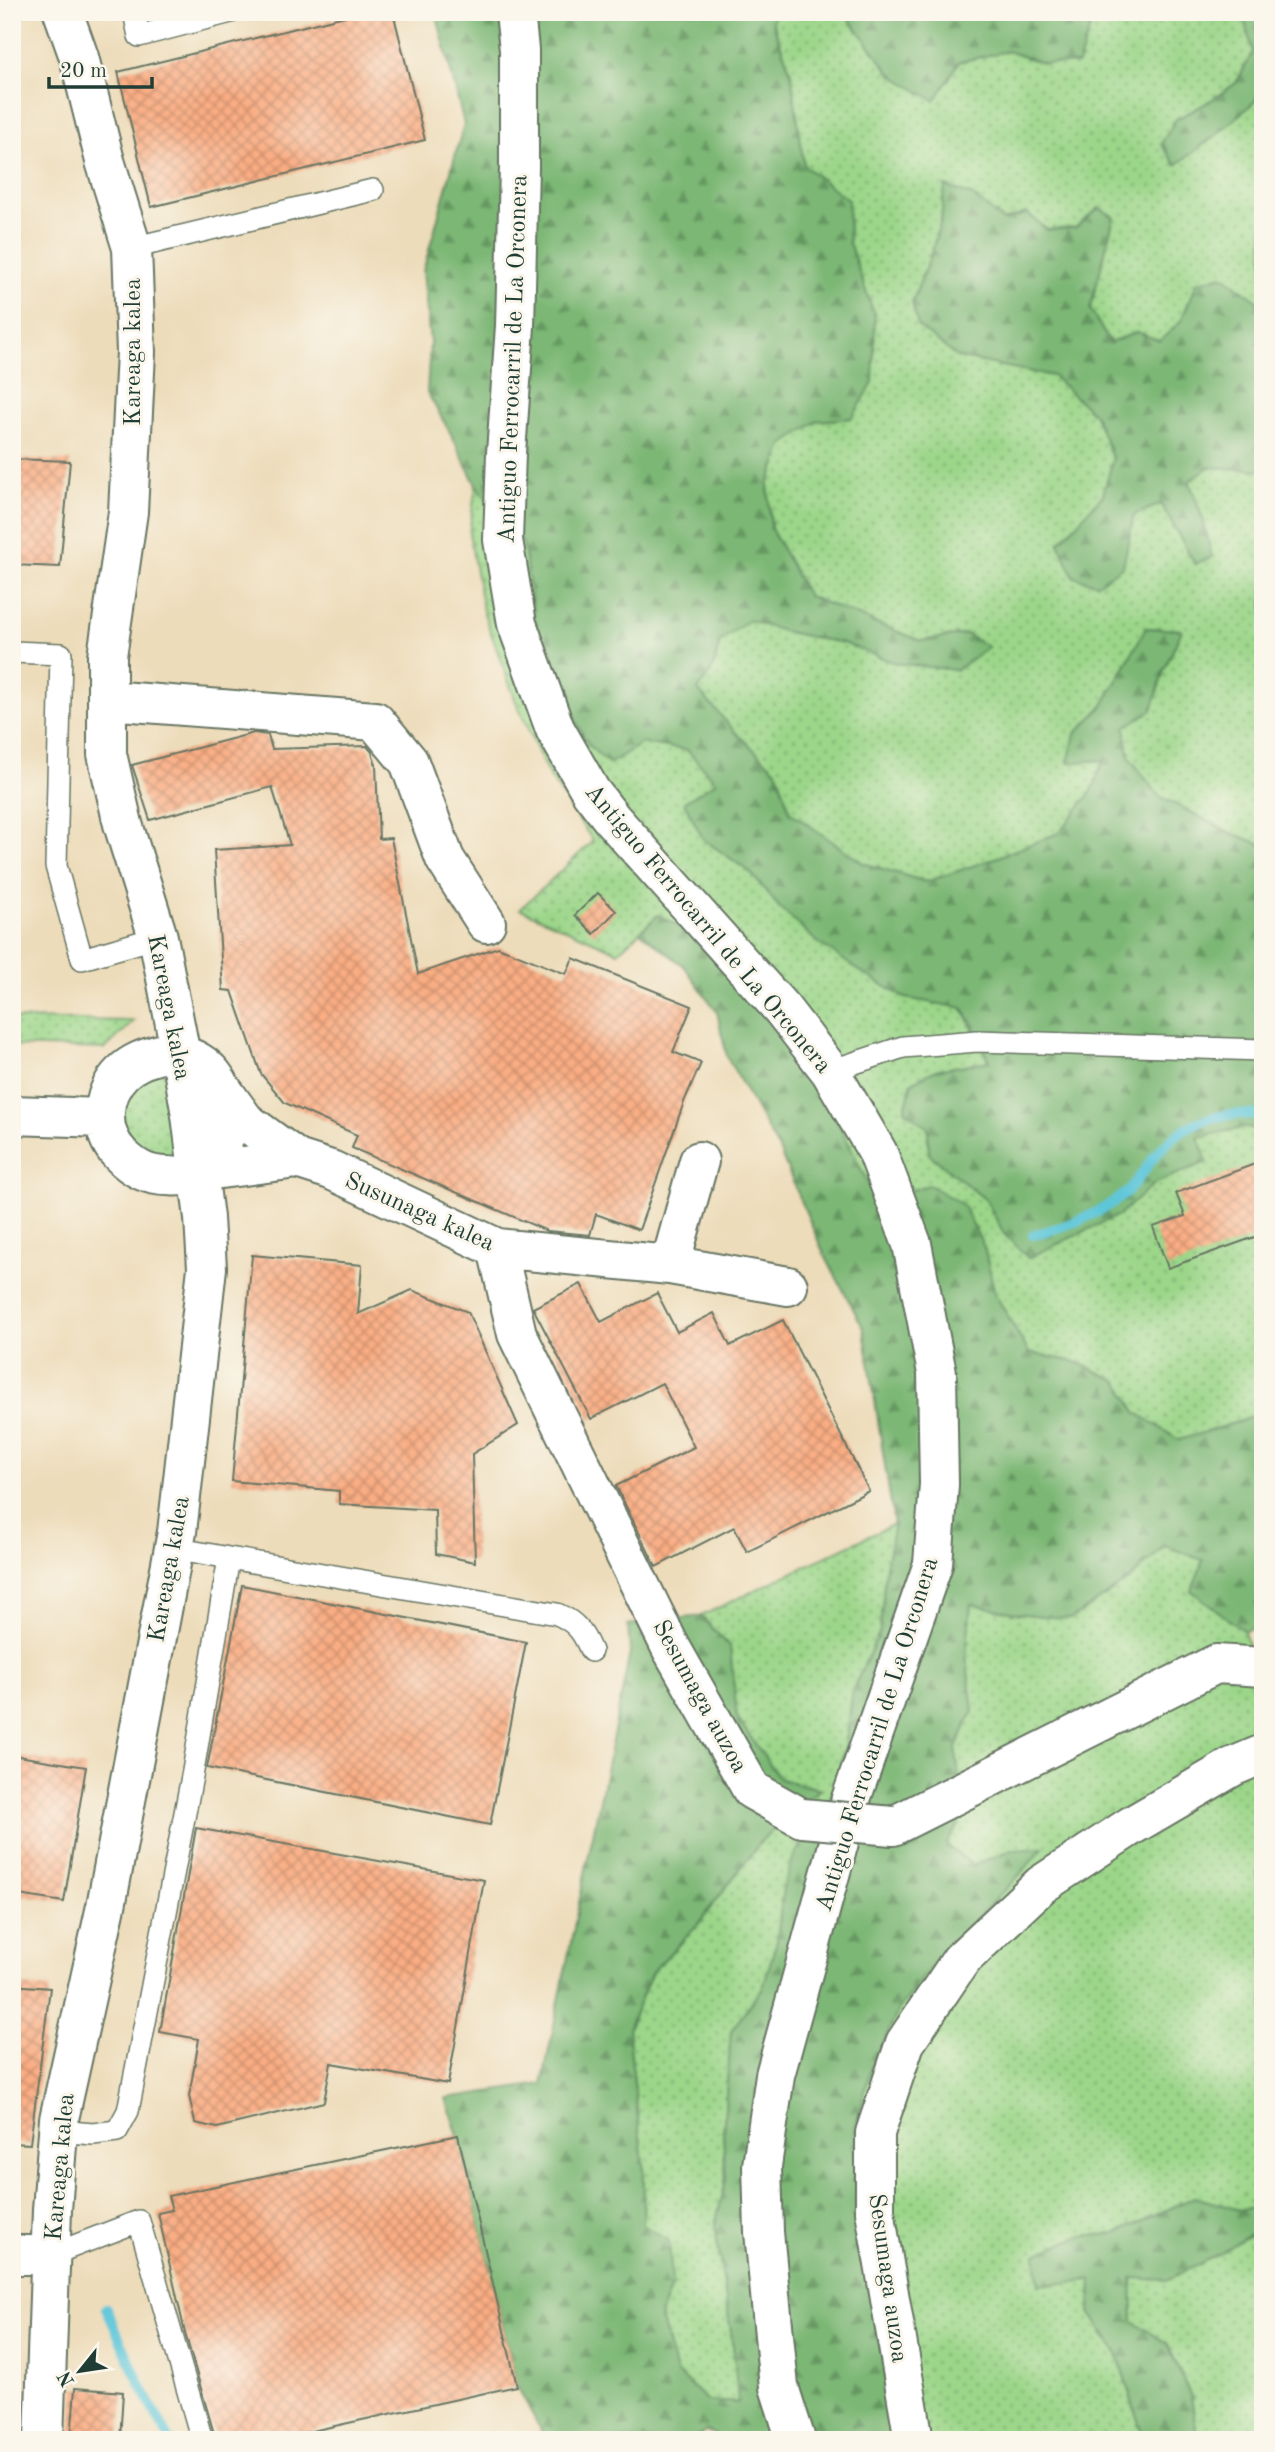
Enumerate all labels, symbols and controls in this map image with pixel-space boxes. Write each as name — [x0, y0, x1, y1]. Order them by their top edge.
scale bar — [49, 46, 152, 90]
text: 20 m — [60, 61, 107, 82]
street label: Antiguo Ferrocarril de La Orconera — [496, 174, 532, 544]
street label: Kareaga kalea — [122, 278, 146, 426]
street label: Antiguo Ferrocarril de La Orconera — [580, 780, 835, 1078]
street label: Kareaga kalea — [142, 932, 194, 1082]
street label: Susunaga kalea — [341, 1169, 498, 1257]
street label: Kareaga kalea — [145, 1494, 195, 1644]
street label: Antiguo Ferrocarril de La Orconera — [812, 1554, 943, 1915]
street label: Sesumaga auzoa — [647, 1617, 751, 1778]
street label: Kareaga kalea — [43, 2092, 79, 2242]
street label: Sesumaga auzoa — [863, 2192, 911, 2365]
north arrow — [46, 2336, 116, 2406]
text: N — [55, 2367, 79, 2389]

